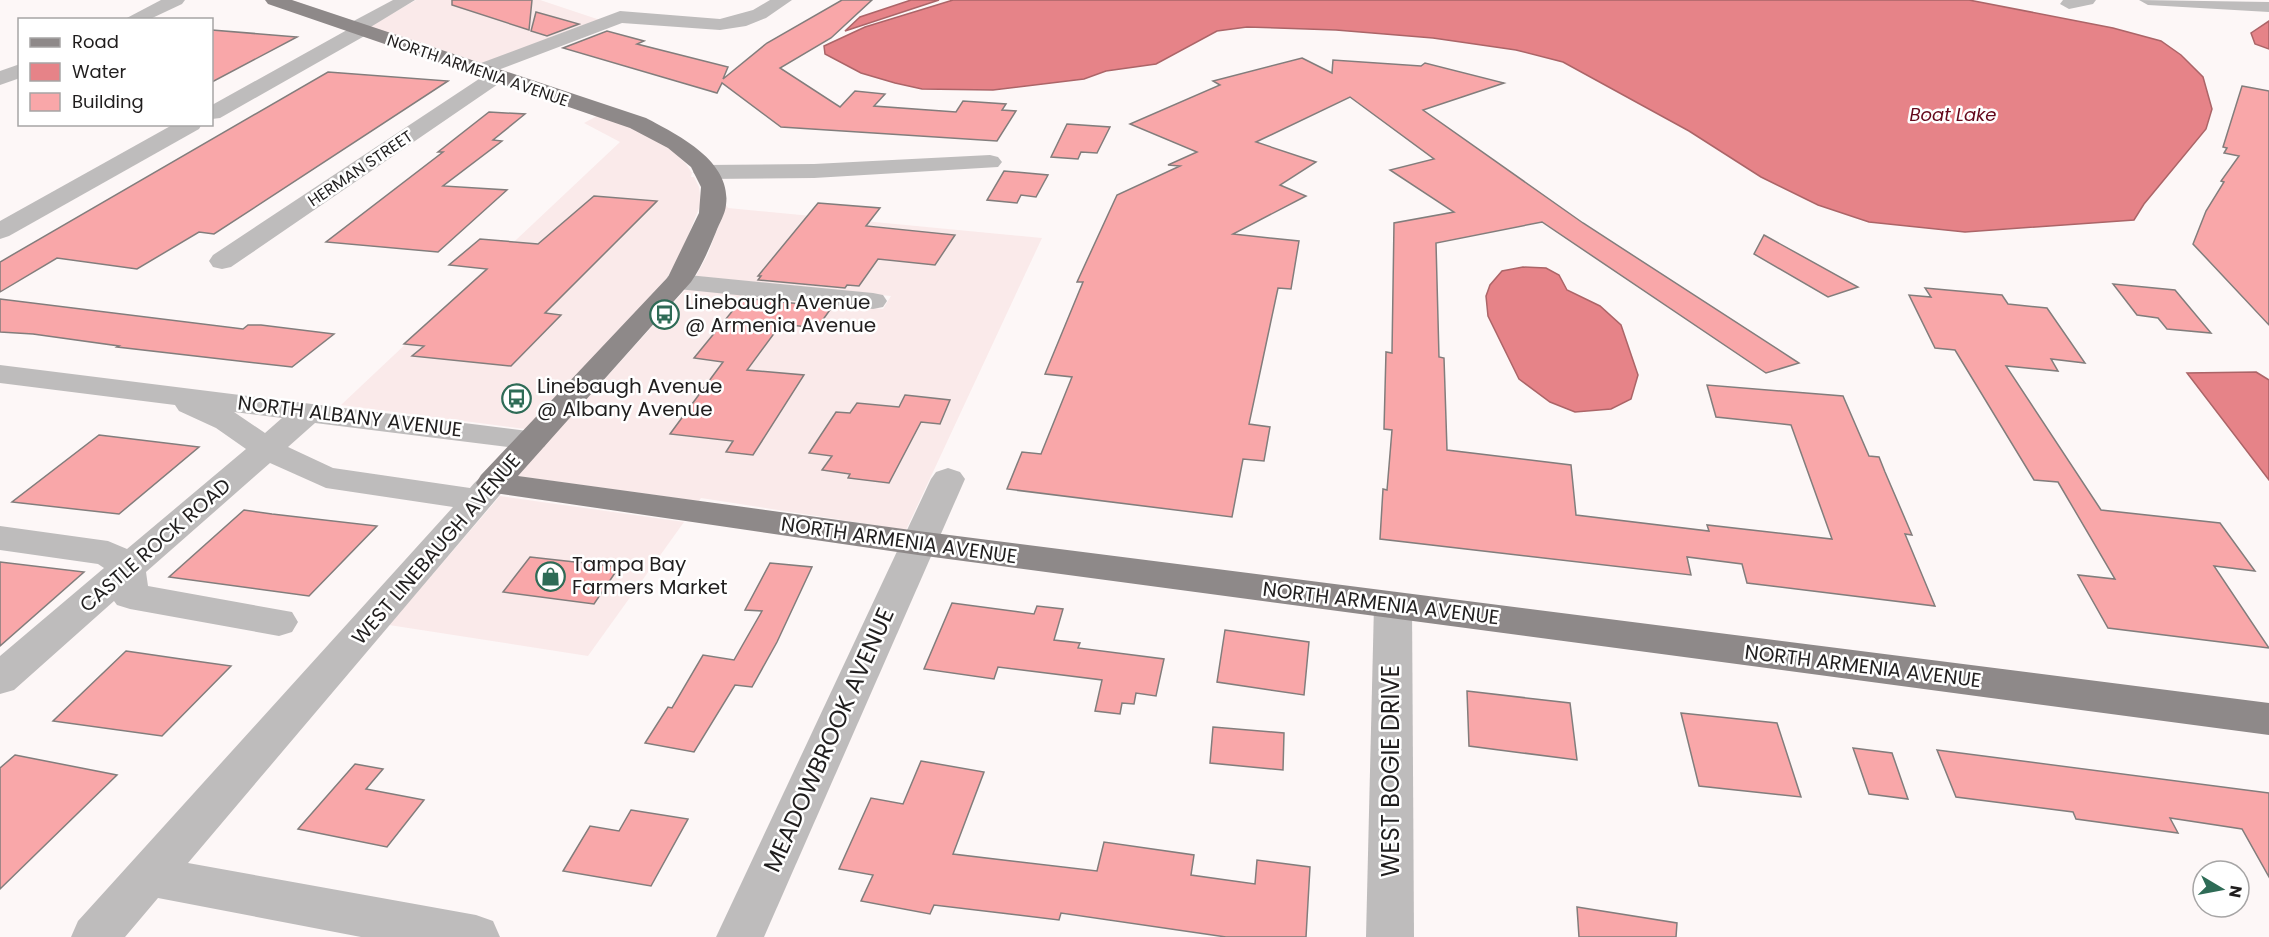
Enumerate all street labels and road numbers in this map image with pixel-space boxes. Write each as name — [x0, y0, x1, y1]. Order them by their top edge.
street label: NORTH ARMENIA AVENUE — [384, 29, 572, 112]
street label: HERMAN STREET — [303, 125, 418, 212]
street label: NORTH ALBANY AVENUE — [236, 388, 464, 444]
street label: WEST LINEBAUGH AVENUE — [345, 448, 527, 650]
street label: CASTLE ROCK ROAD — [73, 471, 237, 619]
street label: NORTH ARMENIA AVENUE — [779, 510, 1019, 570]
street label: NORTH ARMENIA AVENUE — [1261, 575, 1501, 631]
street label: MEADOWBROOK AVENUE — [755, 602, 902, 877]
street label: NORTH ARMENIA AVENUE — [1743, 638, 1983, 694]
street label: WEST BOGIE DRIVE — [1374, 665, 1407, 877]

